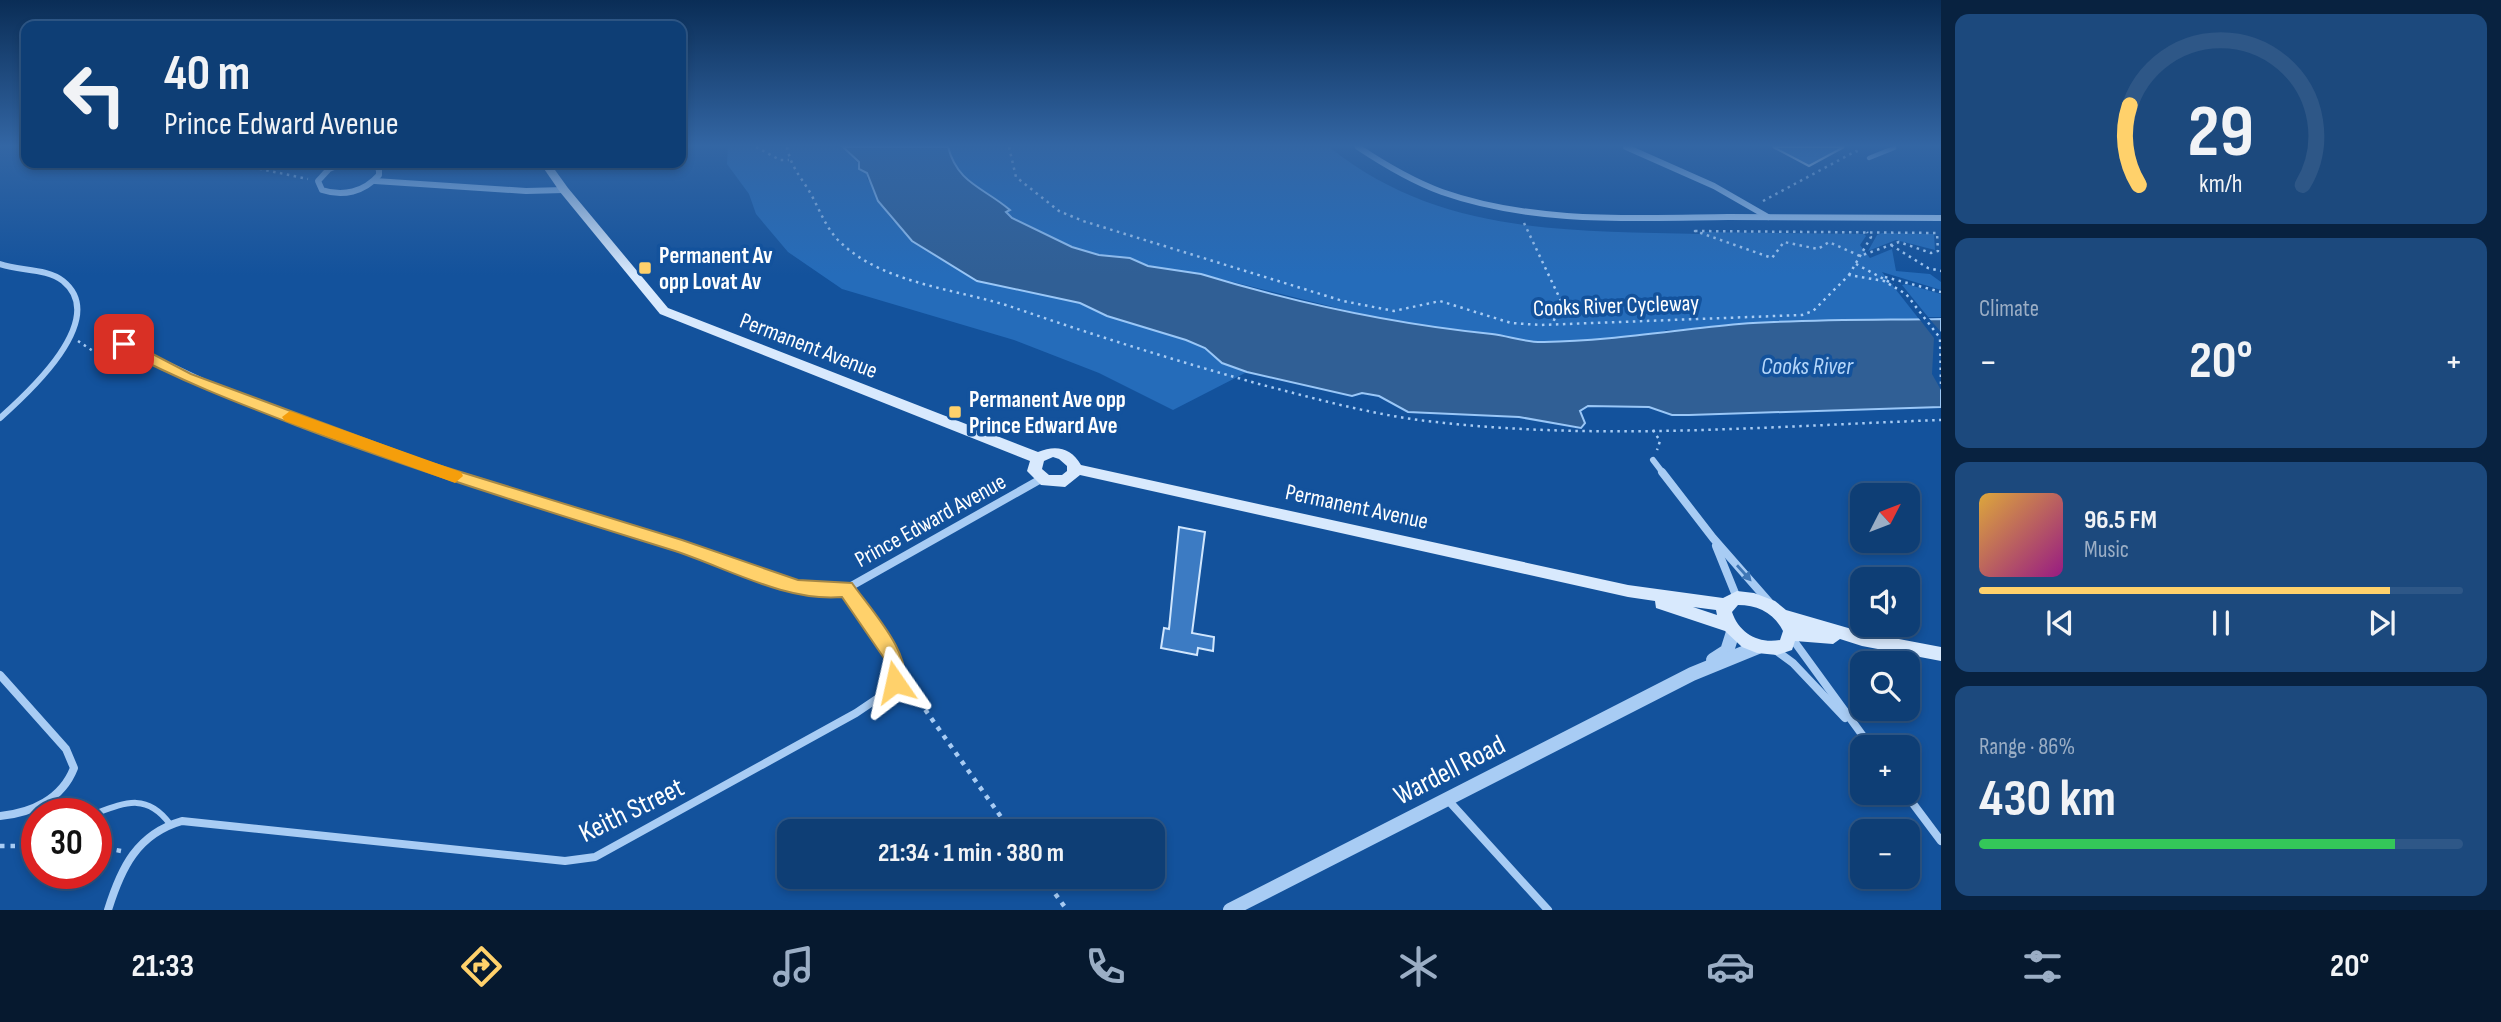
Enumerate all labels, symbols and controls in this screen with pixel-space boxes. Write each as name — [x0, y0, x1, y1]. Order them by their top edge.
text: 40 m — [164, 45, 250, 104]
icon: left — [49, 49, 140, 140]
text: 29 — [2188, 89, 2254, 177]
text: Prince Edward Avenue — [164, 105, 399, 144]
text: km/h — [2199, 169, 2243, 200]
place label: Permanent Av opp Lovat Av — [659, 242, 773, 296]
marker: Permanent Av opp Lovat Av — [637, 260, 653, 276]
street label: Cooks River Cycleway — [1533, 289, 1700, 323]
text: Climate — [1979, 295, 2039, 323]
street label: Permanent Avenue — [736, 307, 881, 385]
pin — [94, 314, 154, 374]
icon: arrive — [105, 325, 143, 363]
text: 20° — [2189, 330, 2253, 393]
text: − — [1979, 340, 1998, 385]
text: + — [2444, 340, 2463, 385]
water label: Cooks River — [1761, 352, 1854, 381]
place label: Permanent Ave opp Prince Edward Ave — [969, 386, 1126, 440]
marker: Permanent Ave opp Prince Edward Ave — [947, 404, 963, 420]
street label: Prince Edward Avenue — [850, 468, 1011, 574]
street label: Permanent Avenue — [1283, 478, 1431, 536]
north arrow — [1850, 483, 1920, 553]
map controls — [1850, 483, 1920, 889]
text: 96.5 FM — [2084, 505, 2157, 536]
text: Music — [2084, 536, 2129, 564]
one-way arrow — [1736, 564, 1752, 582]
button: sound — [1850, 567, 1920, 637]
icon: previous — [2041, 604, 2079, 642]
icon: pause — [2202, 604, 2240, 642]
icon: next — [2363, 604, 2401, 642]
position arrow — [858, 645, 932, 719]
button: search — [1850, 651, 1920, 721]
street label: Wardell Road — [1389, 728, 1511, 812]
text: Range · 86% — [1979, 733, 2075, 761]
button: + — [1850, 735, 1920, 805]
text: 430 km — [1979, 768, 2116, 831]
street label: Keith Street — [574, 771, 690, 850]
speed limit sign: 30 — [21, 798, 112, 889]
button: − — [1850, 819, 1920, 889]
text: 21:34 · 1 min · 380 m — [878, 838, 1064, 869]
icon: directions — [457, 942, 506, 991]
icon: music — [769, 942, 818, 991]
icon: phone — [1081, 942, 1130, 991]
icon: climate — [1394, 942, 1443, 991]
icon: car — [1706, 942, 1755, 991]
icon: filters — [2018, 942, 2067, 991]
text: 21:33 — [132, 947, 194, 986]
text: 20° — [2330, 947, 2369, 986]

